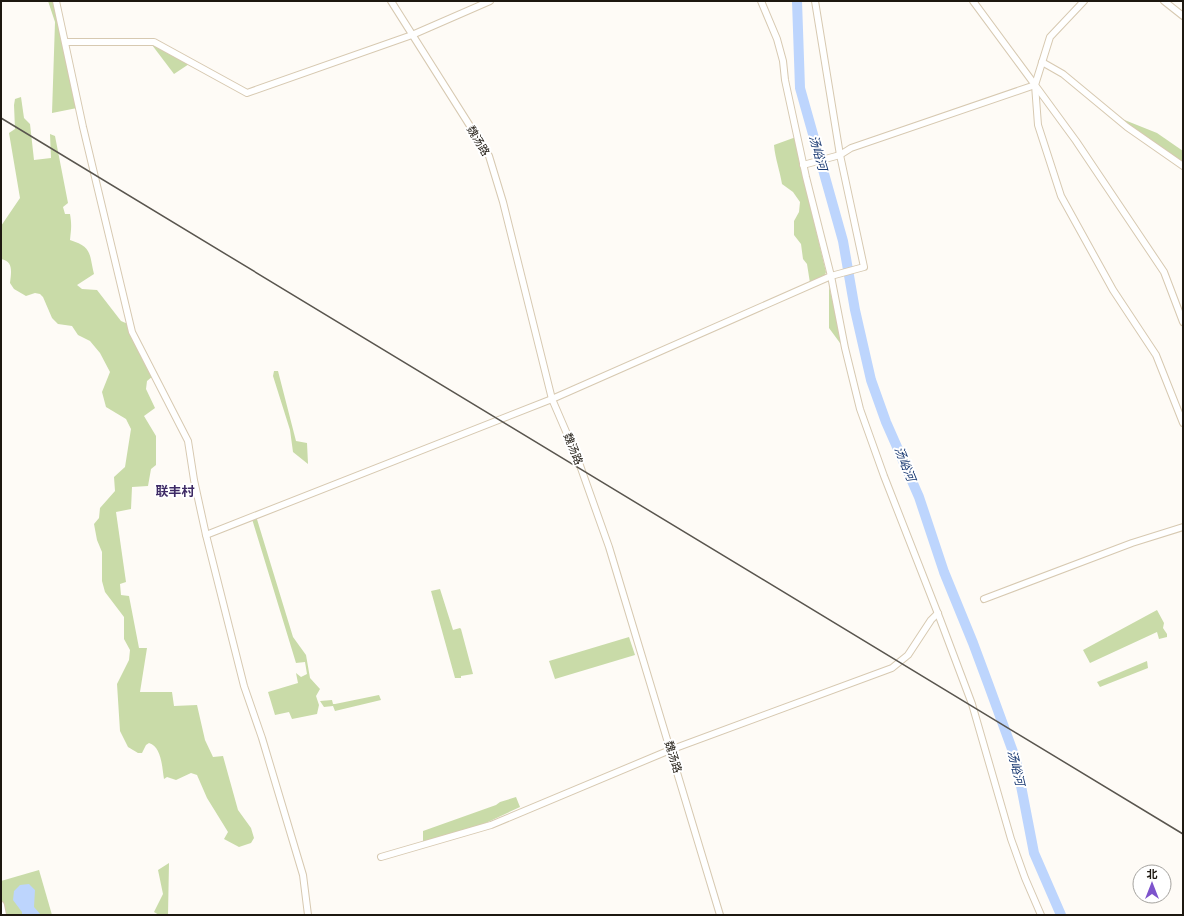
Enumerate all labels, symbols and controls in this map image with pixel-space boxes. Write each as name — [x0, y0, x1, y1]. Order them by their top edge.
street label: 魏汤路 — [464, 124, 492, 158]
water label: 汤峪河 — [806, 134, 830, 174]
street label: 魏汤路 — [561, 431, 585, 467]
water label: 汤峪河 — [892, 445, 919, 485]
district label: 联丰村 — [155, 484, 195, 499]
street label: 魏汤路 — [662, 739, 684, 775]
water label: 汤峪河 — [1005, 749, 1028, 789]
north arrow — [1132, 864, 1172, 904]
text: 北 — [1147, 868, 1158, 881]

